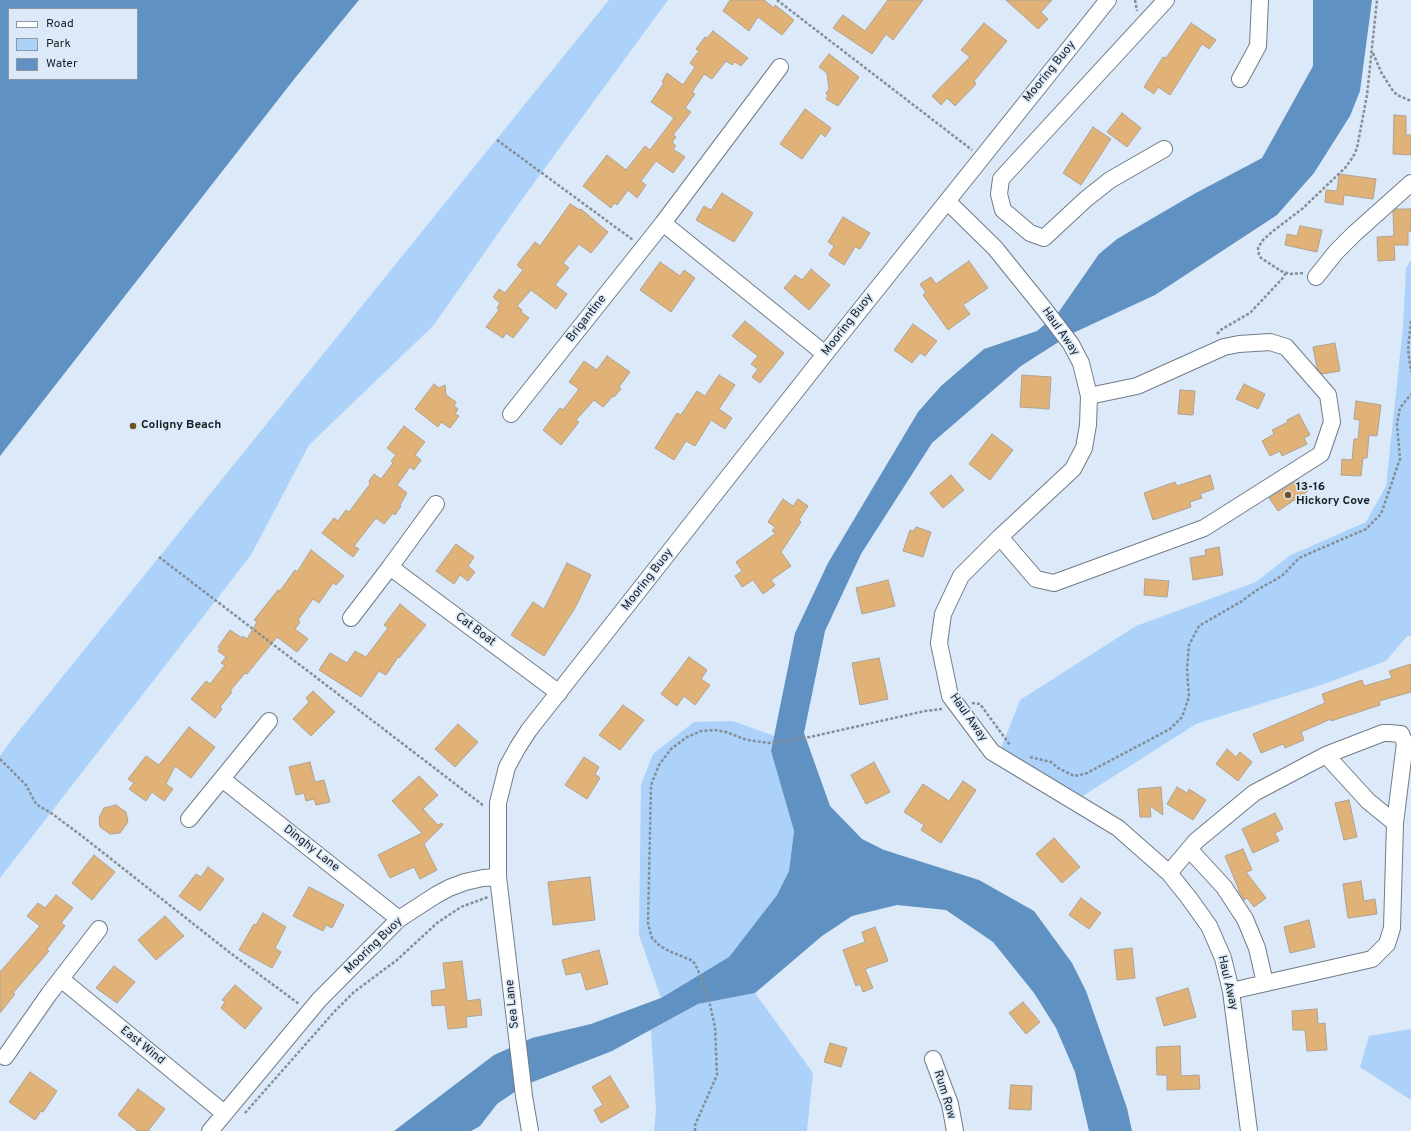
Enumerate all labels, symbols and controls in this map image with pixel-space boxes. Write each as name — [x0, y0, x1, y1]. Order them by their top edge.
legend — [8, 8, 138, 80]
text: Road — [46, 16, 74, 32]
text: Park — [46, 36, 71, 52]
street label: Mooring Buoy — [1021, 38, 1079, 106]
text: Water — [46, 56, 78, 72]
street label: Mooring Buoy — [819, 291, 877, 359]
street label: Brigantine — [564, 292, 610, 346]
street label: Haul Away — [1038, 305, 1082, 359]
place label: Coligny Beach — [141, 419, 221, 433]
marker: Coligny Beach — [128, 421, 138, 431]
place label: 13-16 Hickory Cove — [1296, 481, 1370, 509]
marker: 13-16 Hickory Cove — [1283, 490, 1293, 500]
street label: Mooring Buoy — [619, 546, 677, 614]
street label: Cat Boat — [452, 610, 498, 650]
street label: Haul Away — [946, 691, 990, 745]
street label: Dinghy Lane — [280, 823, 342, 875]
street label: Mooring Buoy — [342, 915, 406, 977]
street label: Haul Away — [1214, 954, 1240, 1012]
street label: Sea Lane — [503, 979, 523, 1029]
street label: East Wind — [117, 1024, 167, 1068]
street label: Rum Row — [930, 1069, 958, 1121]

